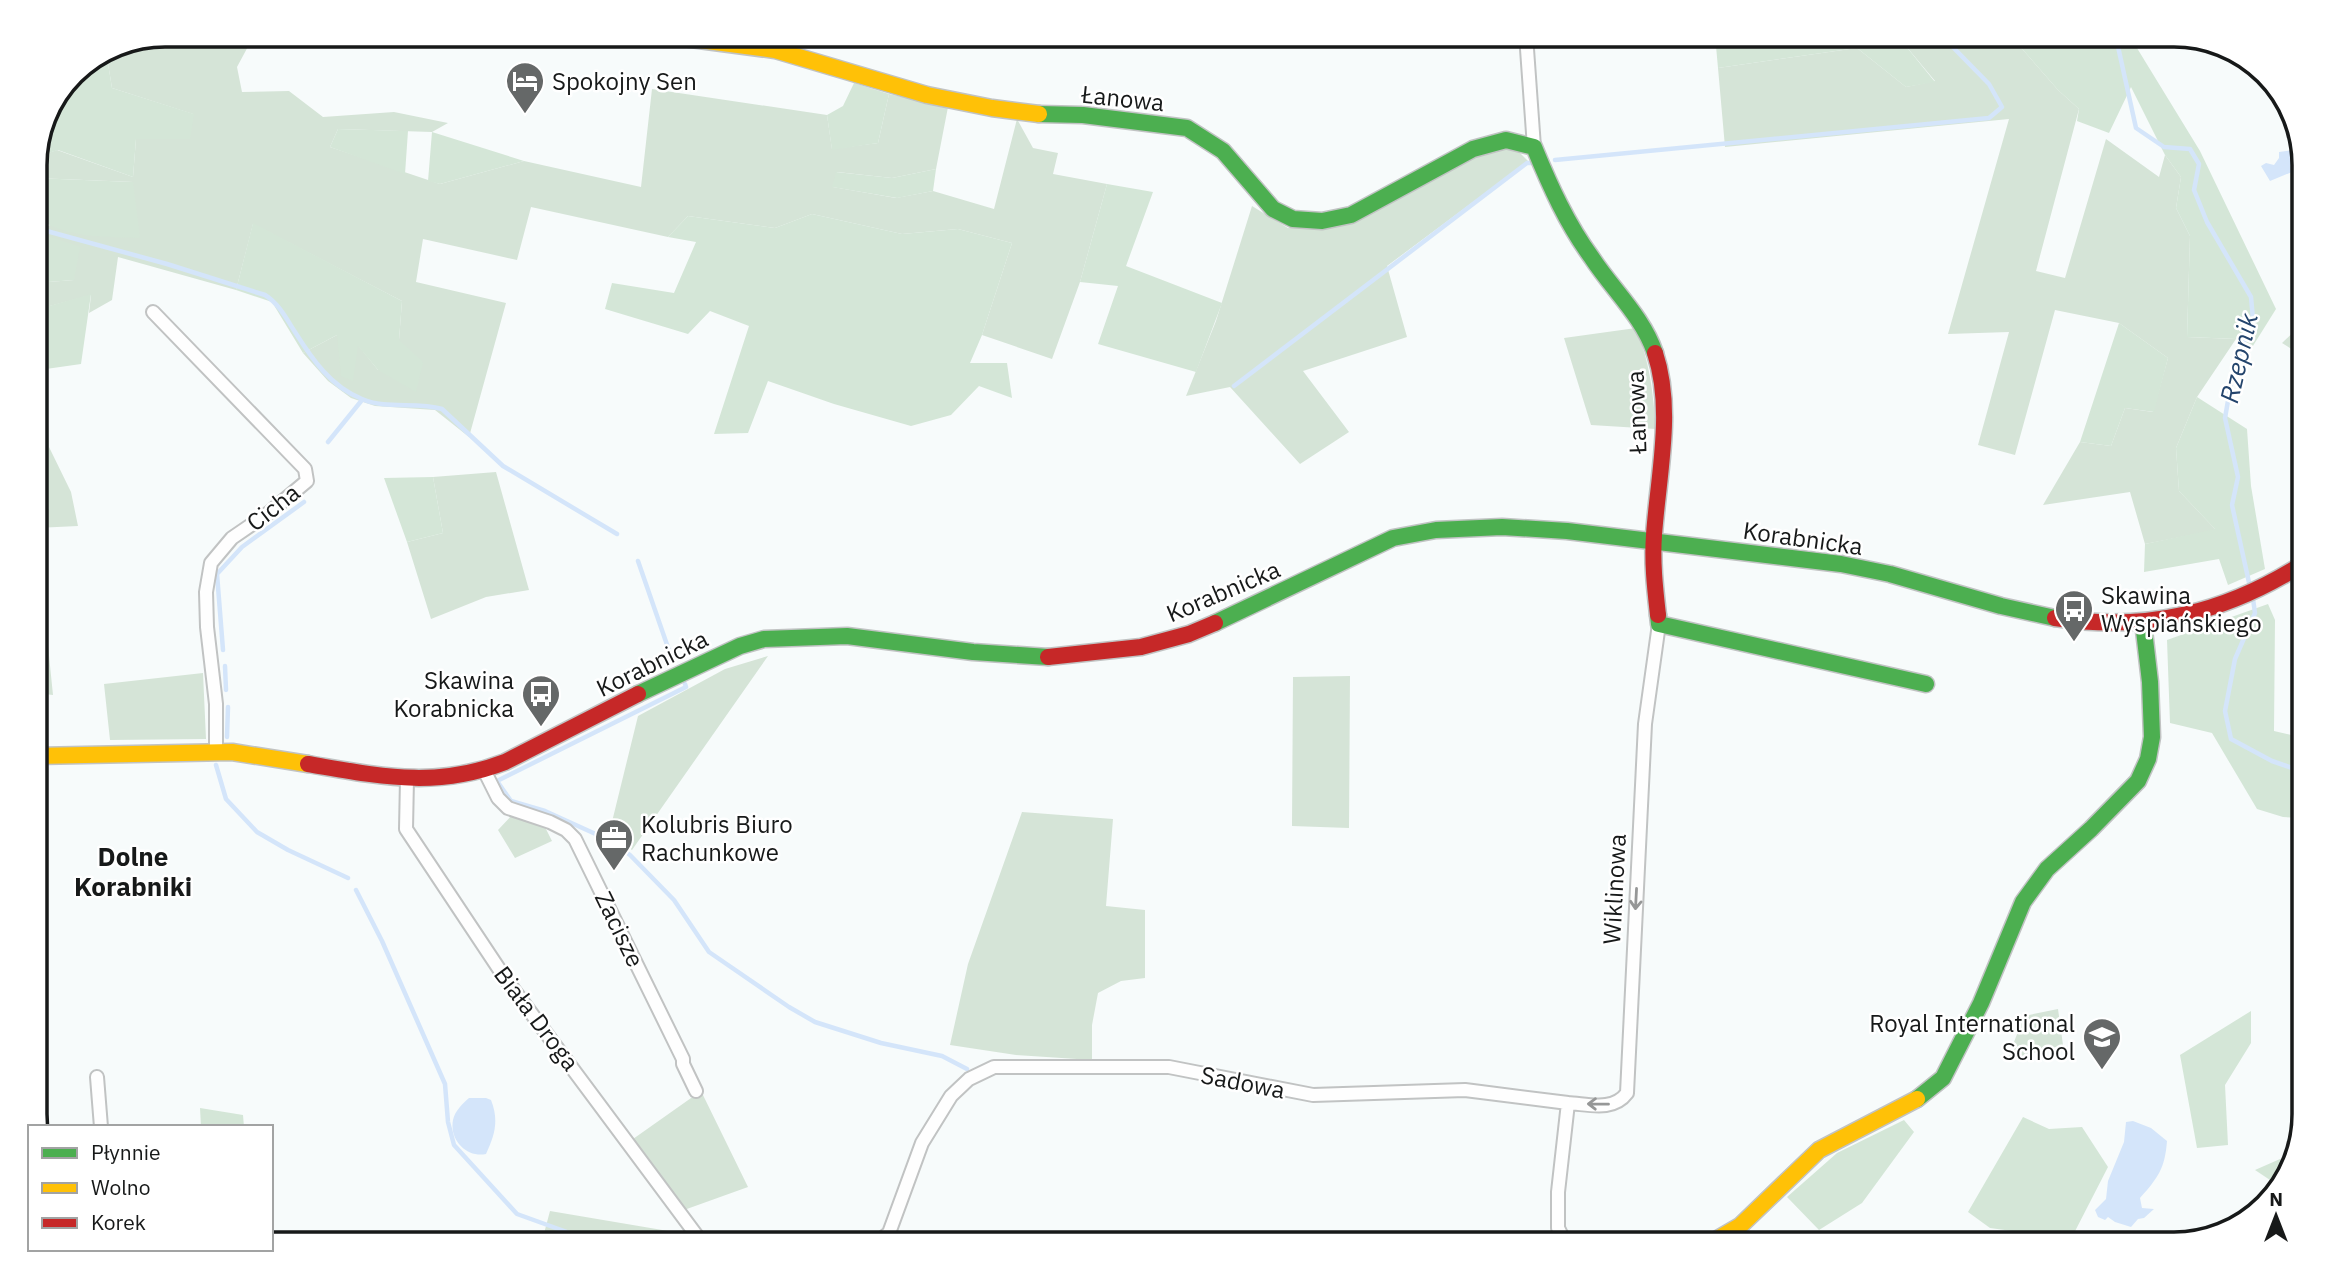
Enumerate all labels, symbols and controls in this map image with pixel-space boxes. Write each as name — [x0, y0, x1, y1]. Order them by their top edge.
hotel icon: Spokojny Sen — [504, 60, 546, 115]
place label: Spokojny Sen — [552, 65, 697, 97]
street label: Łanowa — [1079, 78, 1166, 118]
water label: Rzepnik — [2211, 309, 2265, 406]
street label: Łanowa — [1619, 370, 1653, 455]
street label: Cicha — [240, 476, 306, 538]
street label: Korabnicka — [1741, 514, 1865, 562]
street label: Korabnicka — [1161, 553, 1285, 629]
place label: Skawina Wyspiańskiego — [2101, 579, 2262, 639]
bus stop icon: Skawina Wyspiańskiego — [2053, 588, 2095, 643]
street label: Korabnicka — [591, 622, 713, 704]
place label: Skawina Korabnicka — [393, 664, 514, 724]
bus stop icon: Skawina Korabnicka — [520, 673, 562, 728]
place label: Kolubris Biuro Rachunkowe — [641, 808, 793, 868]
office icon: Kolubris Biuro Rachunkowe — [593, 817, 635, 872]
street label: Wiklinowa — [1595, 833, 1633, 945]
district label: Dolne Korabniki — [74, 839, 192, 903]
street label: Zacisze — [588, 886, 652, 972]
one-way arrow — [1630, 888, 1643, 911]
street label: Biała Droga — [487, 959, 587, 1077]
place label: Royal International School — [1869, 1007, 2075, 1067]
school or university icon: Royal International School — [2081, 1016, 2123, 1071]
street label: Sadowa — [1198, 1058, 1288, 1106]
one-way arrow — [1587, 1098, 1610, 1111]
legend — [28, 1125, 273, 1251]
text: Płynnie — [91, 1138, 160, 1166]
text: Wolno — [91, 1173, 151, 1201]
north arrow — [2241, 1181, 2311, 1251]
text: N — [2269, 1187, 2283, 1211]
text: Korek — [91, 1208, 146, 1236]

